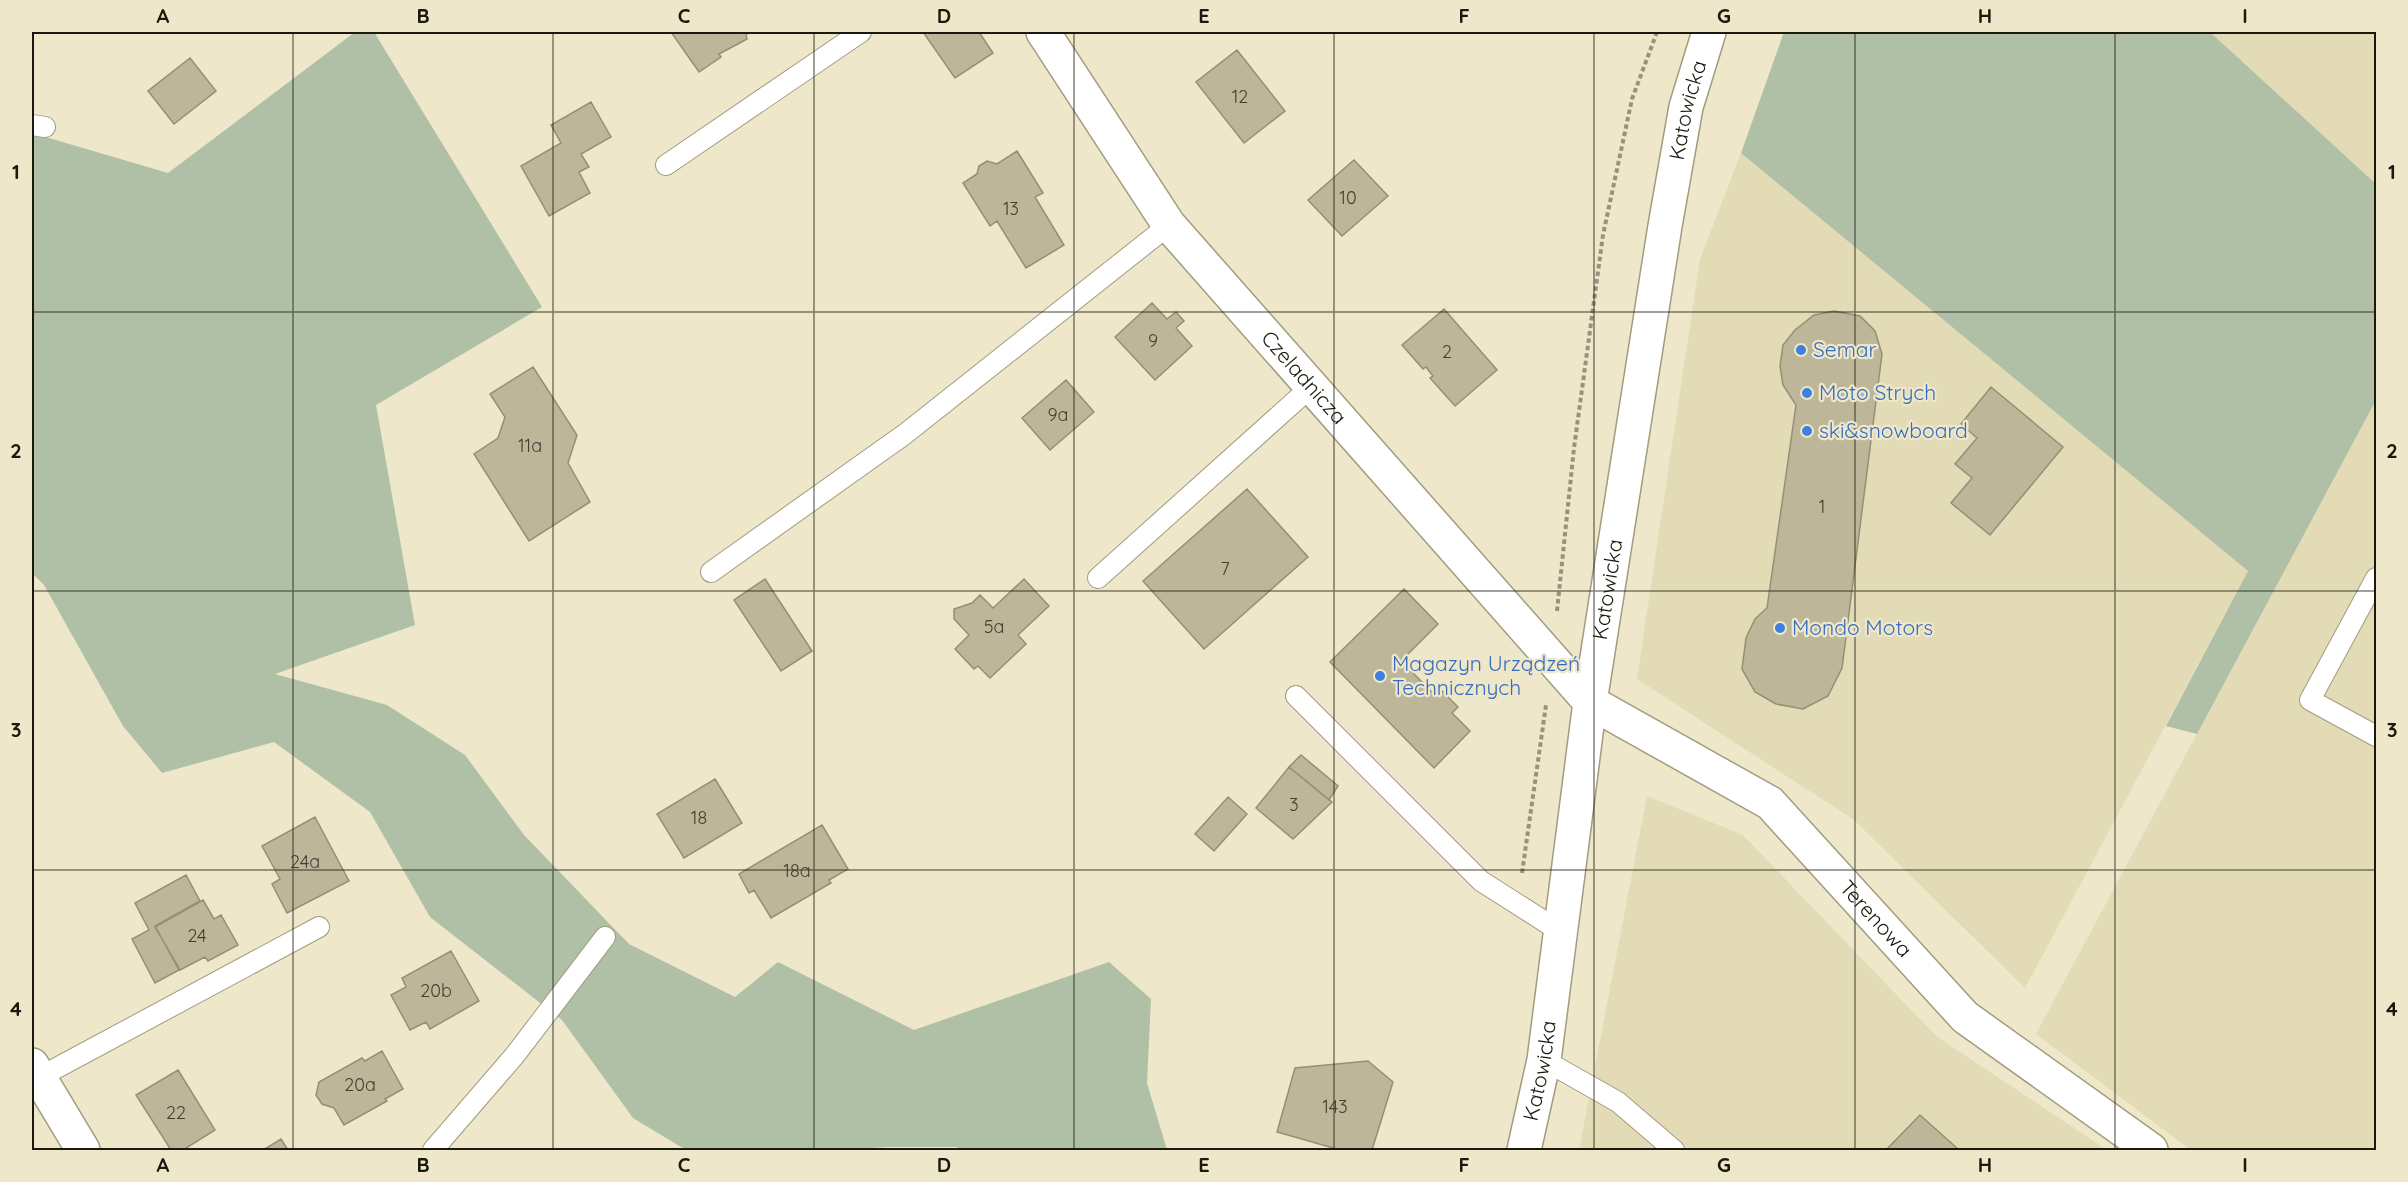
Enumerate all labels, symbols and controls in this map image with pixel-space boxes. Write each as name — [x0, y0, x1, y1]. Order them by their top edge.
text: A — [157, 3, 170, 28]
text: B — [416, 3, 430, 28]
text: C — [678, 3, 691, 28]
text: D — [937, 3, 951, 28]
text: E — [1198, 3, 1210, 28]
text: F — [1458, 3, 1470, 28]
text: G — [1717, 3, 1731, 28]
text: H — [1978, 3, 1992, 28]
text: I — [2242, 3, 2248, 28]
street label: Katowicka — [1663, 57, 1712, 162]
house number: 12 — [1232, 85, 1248, 108]
text: 1 — [12, 159, 20, 184]
text: 1 — [2388, 159, 2396, 184]
house number: 10 — [1339, 186, 1357, 209]
house number: 13 — [1003, 197, 1019, 220]
street label: Czeladnicza — [1256, 325, 1353, 429]
house number: 9 — [1148, 329, 1158, 352]
place label: Semar — [1813, 336, 1877, 362]
house number: 2 — [1442, 340, 1452, 363]
marker: Semar — [1794, 343, 1808, 357]
place label: Moto Strych — [1819, 379, 1936, 405]
marker: Moto Strych — [1800, 386, 1814, 400]
house number: 9a — [1048, 403, 1068, 426]
place label: ski&snowboard — [1819, 417, 1968, 443]
marker: ski&snowboard — [1800, 424, 1814, 438]
house number: 11a — [518, 434, 542, 457]
text: 2 — [10, 438, 22, 463]
text: 2 — [2386, 438, 2398, 463]
house number: 1 — [1819, 495, 1825, 518]
street label: Katowicka — [1586, 537, 1627, 642]
house number: 7 — [1220, 557, 1230, 580]
place label: Mondo Motors — [1792, 614, 1933, 640]
house number: 5a — [984, 615, 1004, 638]
marker: Mondo Motors — [1773, 621, 1787, 635]
place label: Magazyn Urządzeń Technicznych — [1392, 650, 1580, 700]
marker: Magazyn Urządzeń Technicznych — [1373, 669, 1387, 683]
text: 3 — [11, 717, 21, 742]
text: 3 — [2387, 717, 2397, 742]
house number: 3 — [1289, 793, 1299, 816]
house number: 18 — [691, 806, 707, 829]
house number: 24a — [290, 850, 320, 873]
house number: 18a — [783, 859, 811, 882]
street label: Terenowa — [1835, 874, 1918, 962]
house number: 24 — [187, 924, 207, 947]
house number: 20b — [420, 979, 452, 1002]
text: 4 — [10, 996, 22, 1021]
text: 4 — [2386, 996, 2398, 1021]
street label: Katowicka — [1517, 1019, 1561, 1123]
house number: 20a — [344, 1073, 376, 1096]
house number: 143 — [1322, 1095, 1348, 1118]
house number: 22 — [166, 1101, 186, 1124]
text: A — [157, 1152, 170, 1177]
text: B — [416, 1152, 430, 1177]
text: C — [678, 1152, 691, 1177]
text: D — [937, 1152, 951, 1177]
text: E — [1198, 1152, 1210, 1177]
text: F — [1458, 1152, 1470, 1177]
text: G — [1717, 1152, 1731, 1177]
text: H — [1978, 1152, 1992, 1177]
text: I — [2242, 1152, 2248, 1177]

